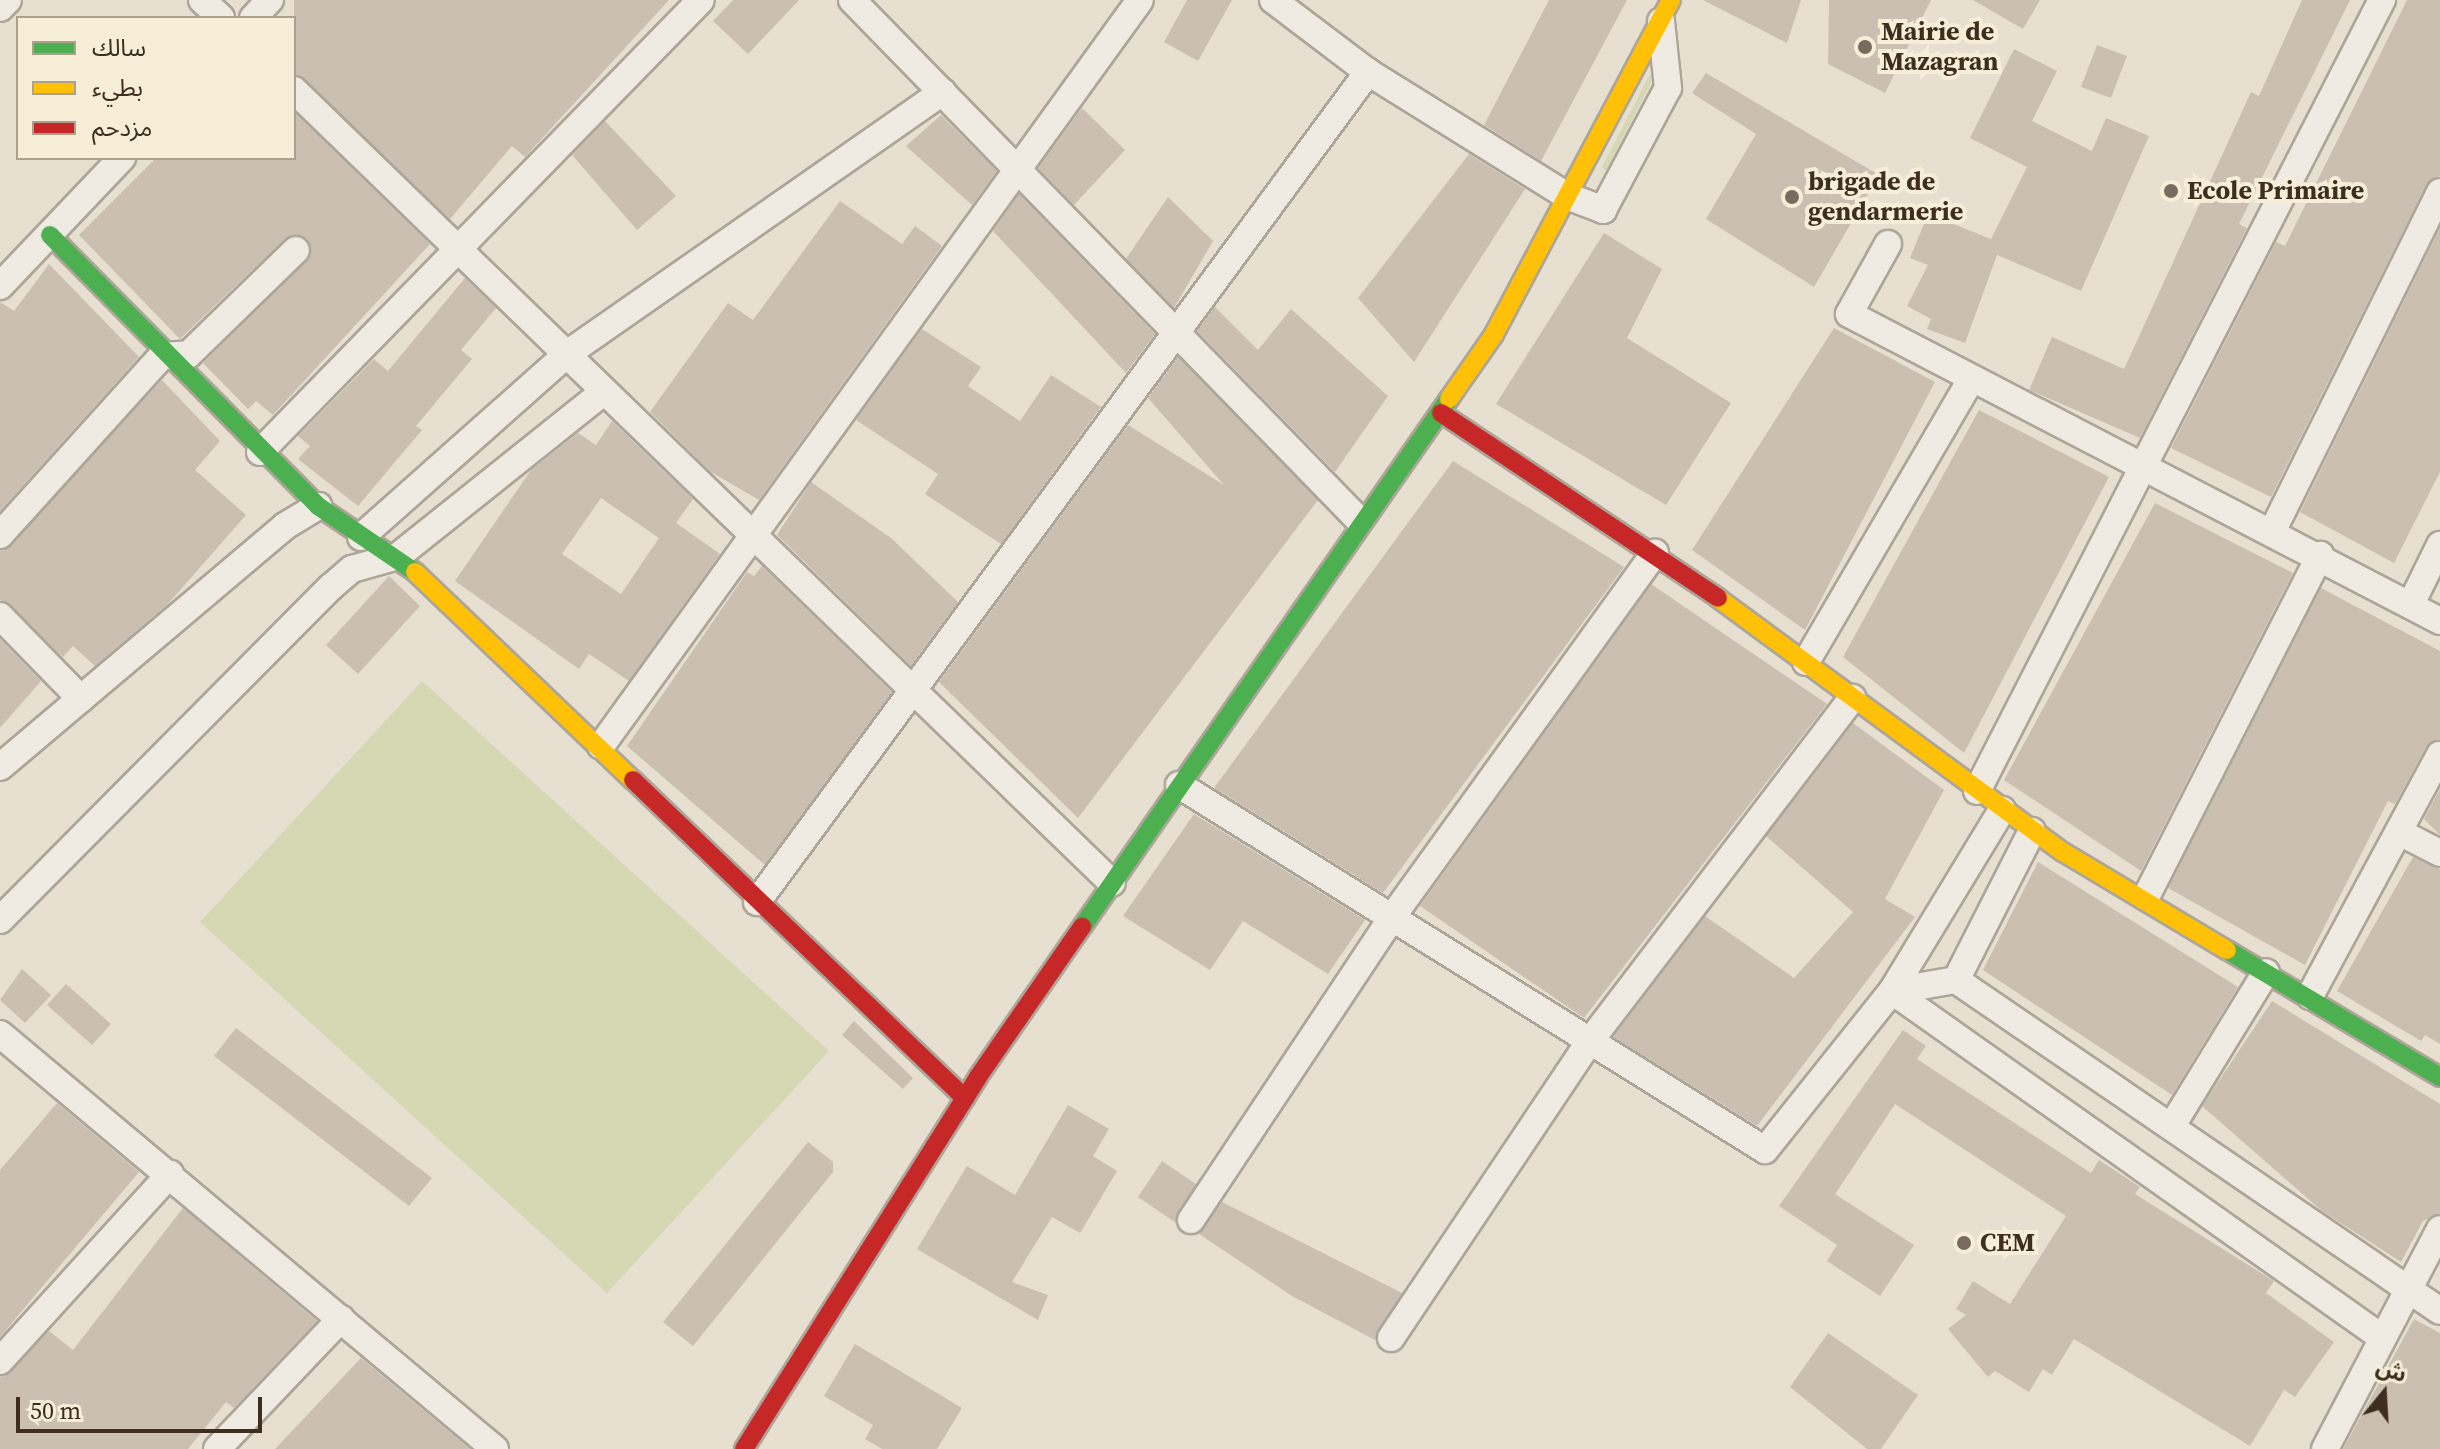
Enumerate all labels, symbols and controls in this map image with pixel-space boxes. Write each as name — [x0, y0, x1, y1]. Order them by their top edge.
legend — [16, 16, 296, 160]
place label: Mairie de Mazagran — [1881, 16, 1999, 78]
text: سالك — [92, 31, 146, 64]
marker: Mairie de Mazagran — [1856, 38, 1874, 56]
text: بطيء — [92, 71, 143, 104]
text: مزدحم — [92, 111, 152, 144]
place label: brigade de gendarmerie — [1808, 166, 1963, 228]
place label: Ecole Primaire — [2187, 175, 2364, 207]
marker: Ecole Primaire — [2162, 182, 2180, 200]
marker: brigade de gendarmerie — [1783, 188, 1801, 206]
place label: CEM — [1980, 1227, 2035, 1259]
marker: CEM — [1955, 1234, 1973, 1252]
text: ش — [2372, 1351, 2410, 1389]
north arrow — [2344, 1353, 2424, 1433]
scale bar — [20, 1381, 266, 1431]
text: 50 m — [30, 1394, 81, 1427]

